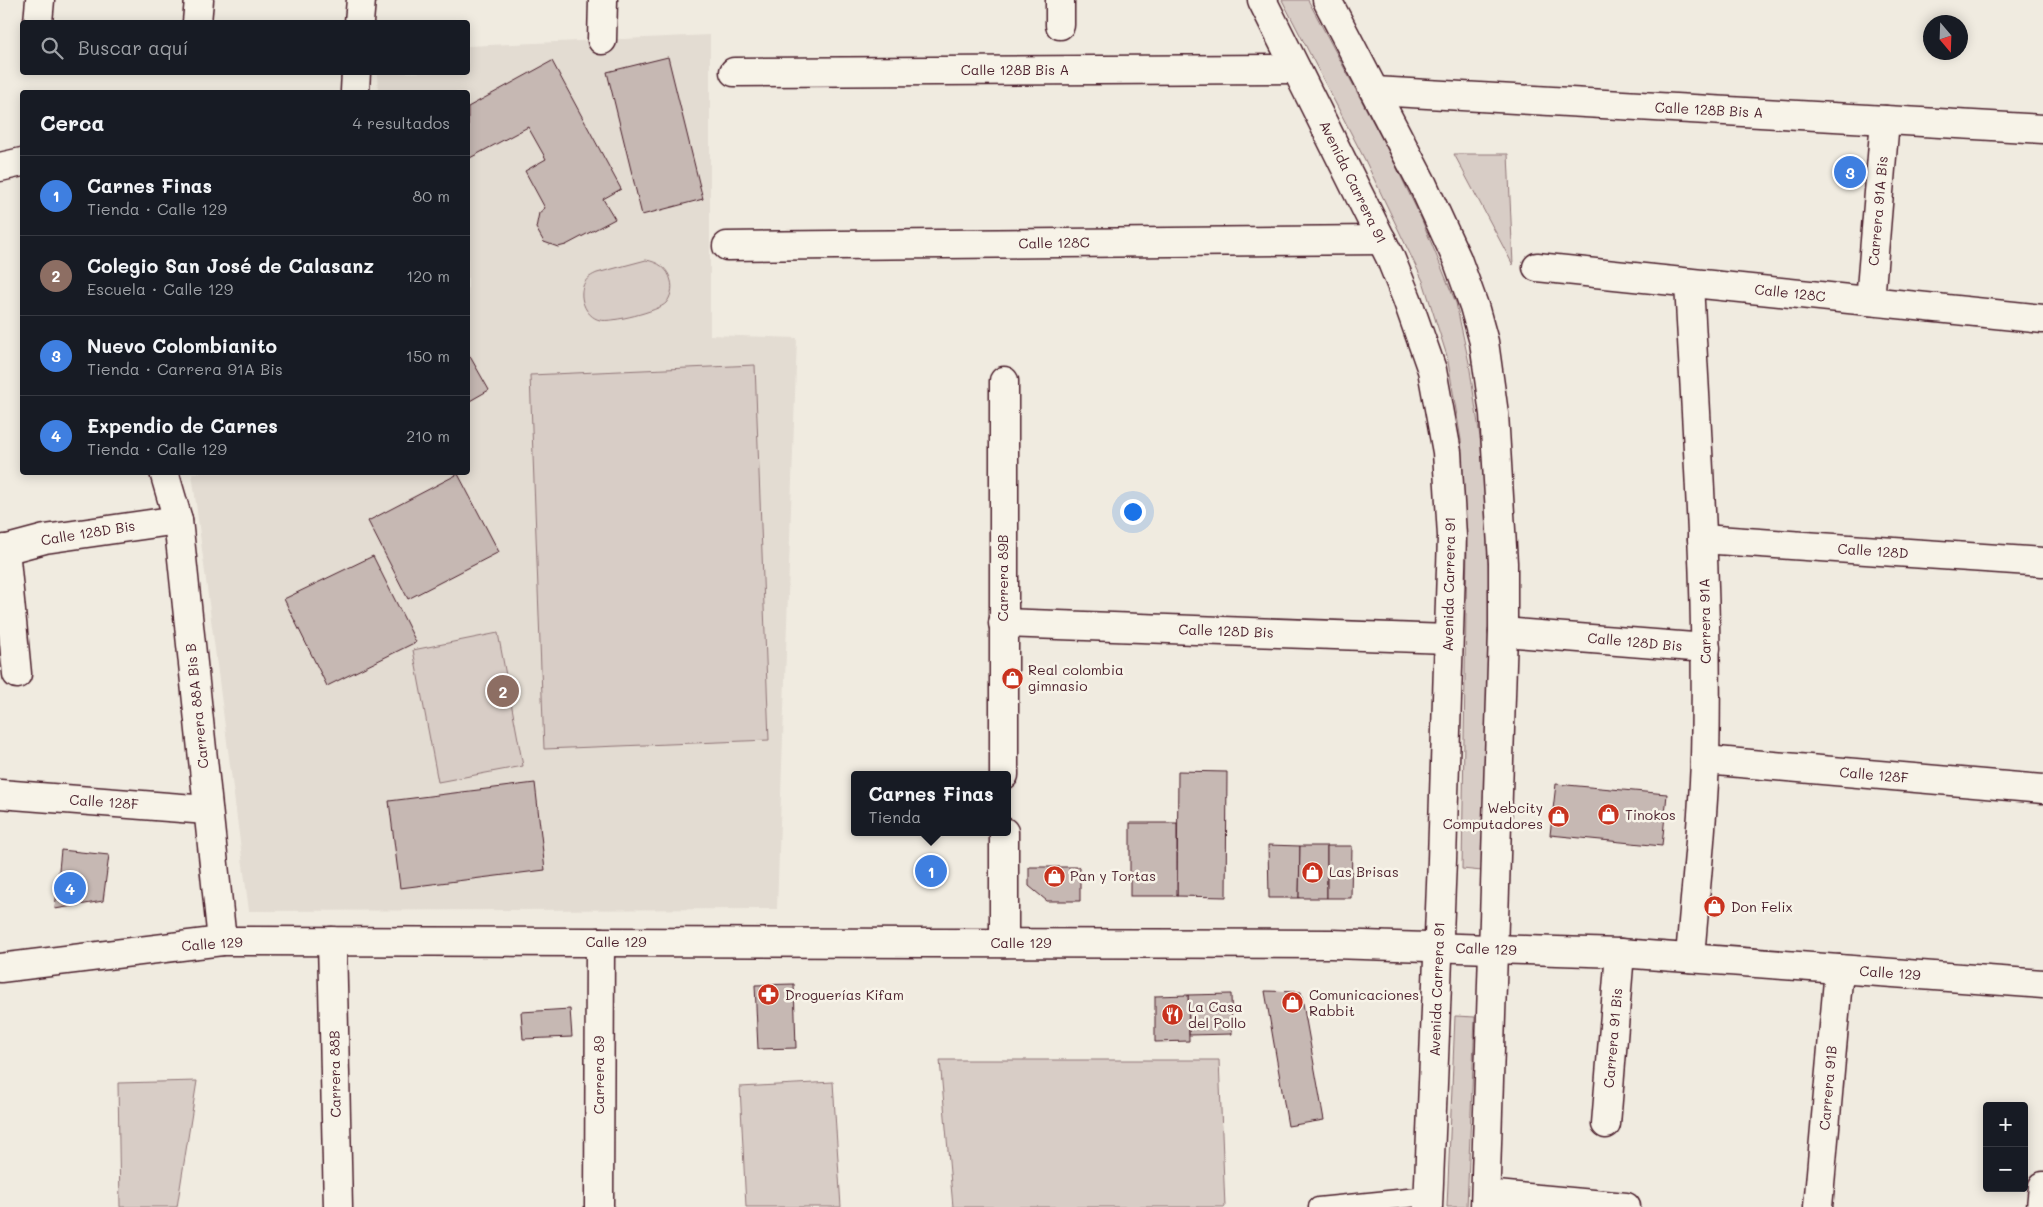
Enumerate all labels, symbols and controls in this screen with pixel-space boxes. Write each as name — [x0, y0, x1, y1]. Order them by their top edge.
north arrow — [1923, 15, 1968, 60]
search box — [20, 20, 470, 75]
icon: search — [38, 34, 66, 62]
text: Buscar aquí — [78, 35, 188, 60]
street label: Calle 128B Bis A — [961, 60, 1069, 79]
street label: Calle 128B Bis A — [1654, 97, 1764, 122]
text: Cerca — [40, 109, 105, 136]
text: 4 resultados — [353, 112, 450, 133]
street label: Avenida Carrera 91 — [1315, 117, 1392, 246]
pin: 3 — [1834, 153, 1866, 191]
street label: Carrera 91A Bis — [1863, 155, 1892, 267]
text: Carnes Finas — [87, 173, 212, 198]
text: 1 — [52, 185, 60, 206]
text: 80 m — [413, 185, 450, 206]
text: Tienda · Calle 129 — [87, 198, 227, 219]
street label: Calle 128C — [1018, 232, 1090, 253]
text: Colegio San José de Calasanz — [87, 253, 374, 278]
text: 2 — [52, 265, 60, 286]
text: 120 m — [406, 265, 450, 286]
text: Escuela · Calle 129 — [87, 278, 233, 299]
street label: Calle 128C — [1754, 279, 1827, 306]
text: Nuevo Colombianito — [87, 333, 277, 358]
text: 3 — [51, 345, 61, 366]
text: 150 m — [406, 345, 450, 366]
text: Tienda · Carrera 91A Bis — [87, 358, 283, 379]
text: Expendio de Carnes — [87, 413, 278, 438]
text: 4 — [51, 425, 61, 446]
text: 210 m — [406, 425, 450, 446]
text: Tienda · Calle 129 — [87, 438, 227, 459]
your location — [1120, 499, 1146, 525]
street label: Calle 128D Bis — [39, 516, 136, 549]
street label: Avenida Carrera 91 — [1438, 516, 1459, 651]
street label: Carrera 89B — [993, 534, 1012, 622]
street label: Calle 128D — [1837, 539, 1909, 562]
street label: Carrera 91A — [1694, 578, 1715, 664]
street label: Calle 128D Bis — [1178, 619, 1274, 642]
street label: Calle 128D Bis — [1587, 628, 1683, 655]
street label: Carrera 88A Bis B — [180, 643, 213, 770]
place label: Real colombia gimnasio — [1028, 660, 1124, 695]
shop icon: Real colombia gimnasio — [1000, 666, 1024, 690]
pin: 2 — [487, 672, 519, 710]
street label: Calle 128F — [1839, 762, 1910, 787]
popup — [851, 771, 1011, 836]
text: Carnes Finas — [868, 781, 994, 806]
street label: Calle 128F — [69, 790, 139, 813]
place label: Webcity Computadores — [1443, 798, 1543, 833]
shop icon: Tinokos — [1597, 803, 1621, 827]
shop icon: Webcity Computadores — [1547, 804, 1571, 828]
place label: Tinokos — [1625, 805, 1676, 824]
text: Tienda — [868, 806, 921, 827]
pin: 1 — [915, 852, 947, 890]
shop icon: Las Brisas — [1301, 860, 1325, 884]
place label: Las Brisas — [1329, 862, 1399, 881]
shop icon: Pan y Tortas — [1042, 864, 1066, 888]
place label: Pan y Tortas — [1070, 866, 1156, 885]
pin: 4 — [54, 869, 86, 907]
shop icon: Don Felix — [1703, 895, 1727, 919]
place label: Don Felix — [1731, 897, 1793, 916]
street label: Avenida Carrera 91 — [1425, 921, 1448, 1057]
street label: Calle 129 — [181, 932, 243, 955]
street label: Calle 129 — [585, 932, 647, 951]
street label: Calle 129 — [990, 933, 1052, 952]
street label: Calle 129 — [1455, 938, 1517, 959]
street label: Calle 129 — [1859, 961, 1921, 984]
pharmacy icon: Droguerías Kifam — [757, 983, 781, 1007]
place label: Droguerías Kifam — [785, 985, 904, 1004]
place label: Comunicaciones Rabbit — [1309, 985, 1419, 1020]
street label: Carrera 91 Bis — [1599, 987, 1626, 1089]
shop icon: Comunicaciones Rabbit — [1281, 991, 1305, 1015]
place label: La Casa del Pollo — [1188, 997, 1246, 1032]
restaurant icon: La Casa del Pollo — [1160, 1003, 1184, 1027]
street label: Carrera 88B — [324, 1030, 345, 1118]
street label: Carrera 89 — [589, 1036, 608, 1114]
street label: Carrera 91B — [1814, 1045, 1841, 1131]
map controls — [1983, 1102, 2028, 1192]
button: + — [1983, 1102, 2028, 1147]
button: − — [1983, 1147, 2028, 1192]

